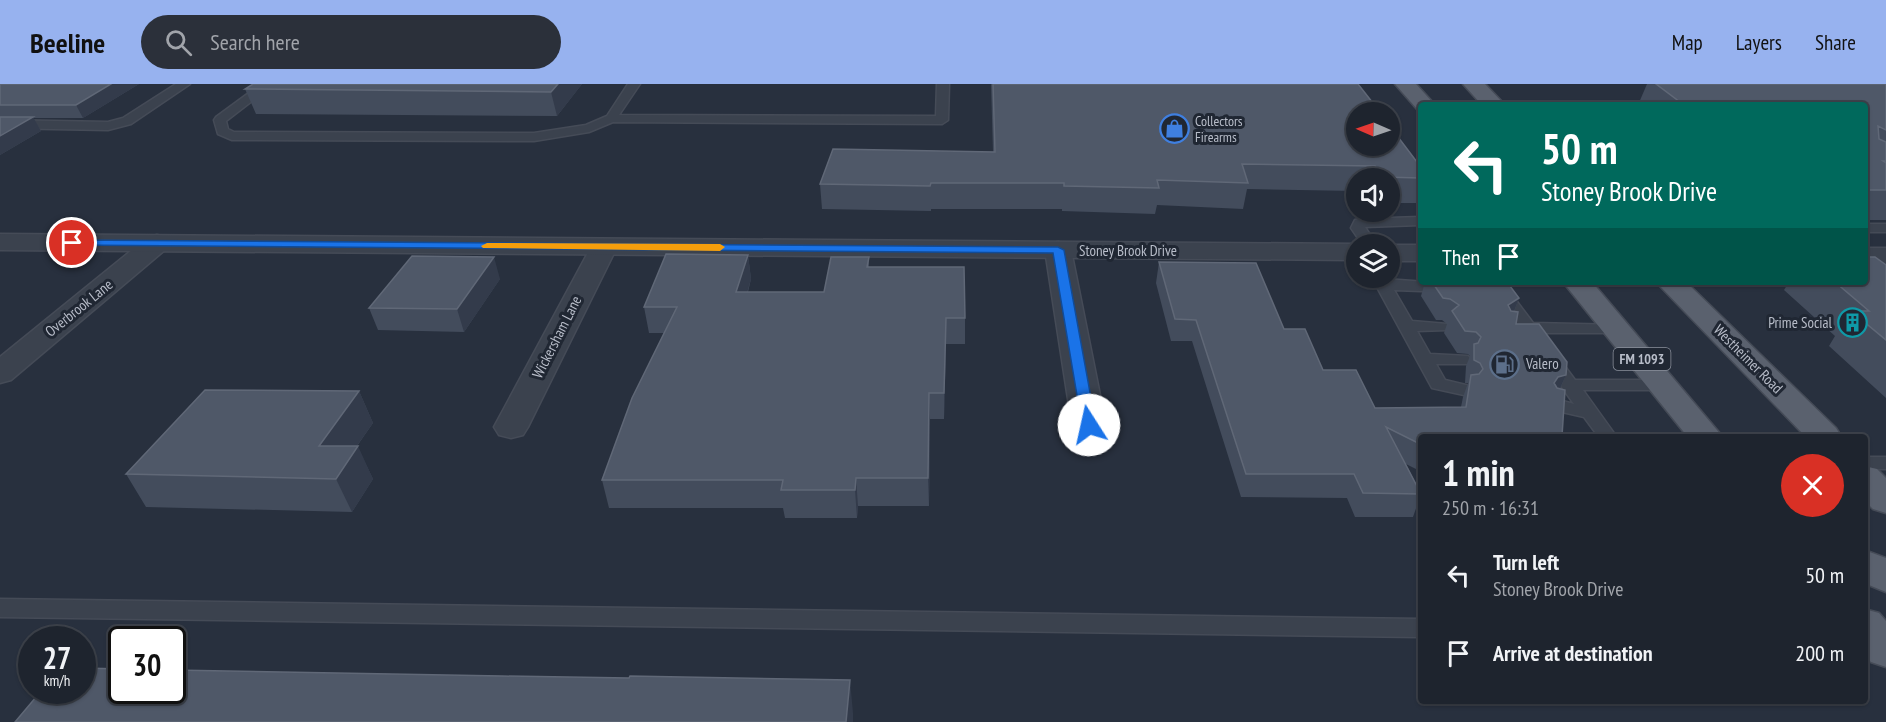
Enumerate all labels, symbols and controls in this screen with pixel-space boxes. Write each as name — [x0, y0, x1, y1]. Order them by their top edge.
search box — [141, 15, 561, 69]
text: Beeline — [30, 24, 105, 61]
icon: search — [162, 26, 195, 59]
text: Search here — [210, 28, 300, 56]
text: Map — [1672, 29, 1703, 56]
text: Layers — [1736, 29, 1782, 56]
text: Share — [1815, 29, 1856, 56]
north arrow — [1346, 102, 1400, 156]
map controls — [1346, 102, 1400, 288]
place label: Collectors Firearms — [1195, 112, 1243, 146]
shop icon: Collectors Firearms — [1158, 113, 1190, 145]
text: 50 m — [1541, 121, 1618, 176]
icon: left — [1442, 126, 1520, 204]
button: sound — [1346, 168, 1400, 222]
text: Stoney Brook Drive — [1541, 174, 1717, 208]
pin — [46, 217, 97, 268]
icon: arrive — [55, 226, 88, 259]
button: layers — [1346, 234, 1400, 288]
icon: arrive — [1492, 240, 1525, 273]
street label: Stoney Brook Drive — [1079, 241, 1177, 260]
text: Then — [1442, 243, 1480, 271]
street label: Overbrook Lane — [41, 275, 116, 341]
street label: Wickersham Lane — [528, 292, 585, 381]
building icon: Prime Social — [1837, 307, 1869, 339]
place label: Prime Social — [1768, 313, 1833, 332]
street label: Westheimer Road — [1710, 320, 1787, 397]
fuel station icon: Valero — [1489, 348, 1521, 380]
road number: FM 1093 — [1614, 348, 1670, 370]
place label: Valero — [1525, 354, 1559, 373]
position arrow — [1057, 393, 1121, 457]
text: 1 min — [1442, 449, 1515, 496]
button: close — [1781, 454, 1844, 517]
text: 250 m · 16:31 — [1442, 495, 1539, 521]
text: Turn left — [1493, 548, 1559, 576]
icon: left — [1442, 559, 1475, 592]
text: 50 m — [1805, 561, 1844, 589]
text: Stoney Brook Drive — [1493, 576, 1623, 602]
speed limit sign: 30 — [108, 626, 186, 704]
icon: arrive — [1442, 637, 1475, 670]
text: 27 — [43, 638, 71, 677]
text: Arrive at destination — [1493, 639, 1653, 667]
text: 200 m — [1795, 639, 1844, 667]
text: km/h — [44, 671, 70, 690]

